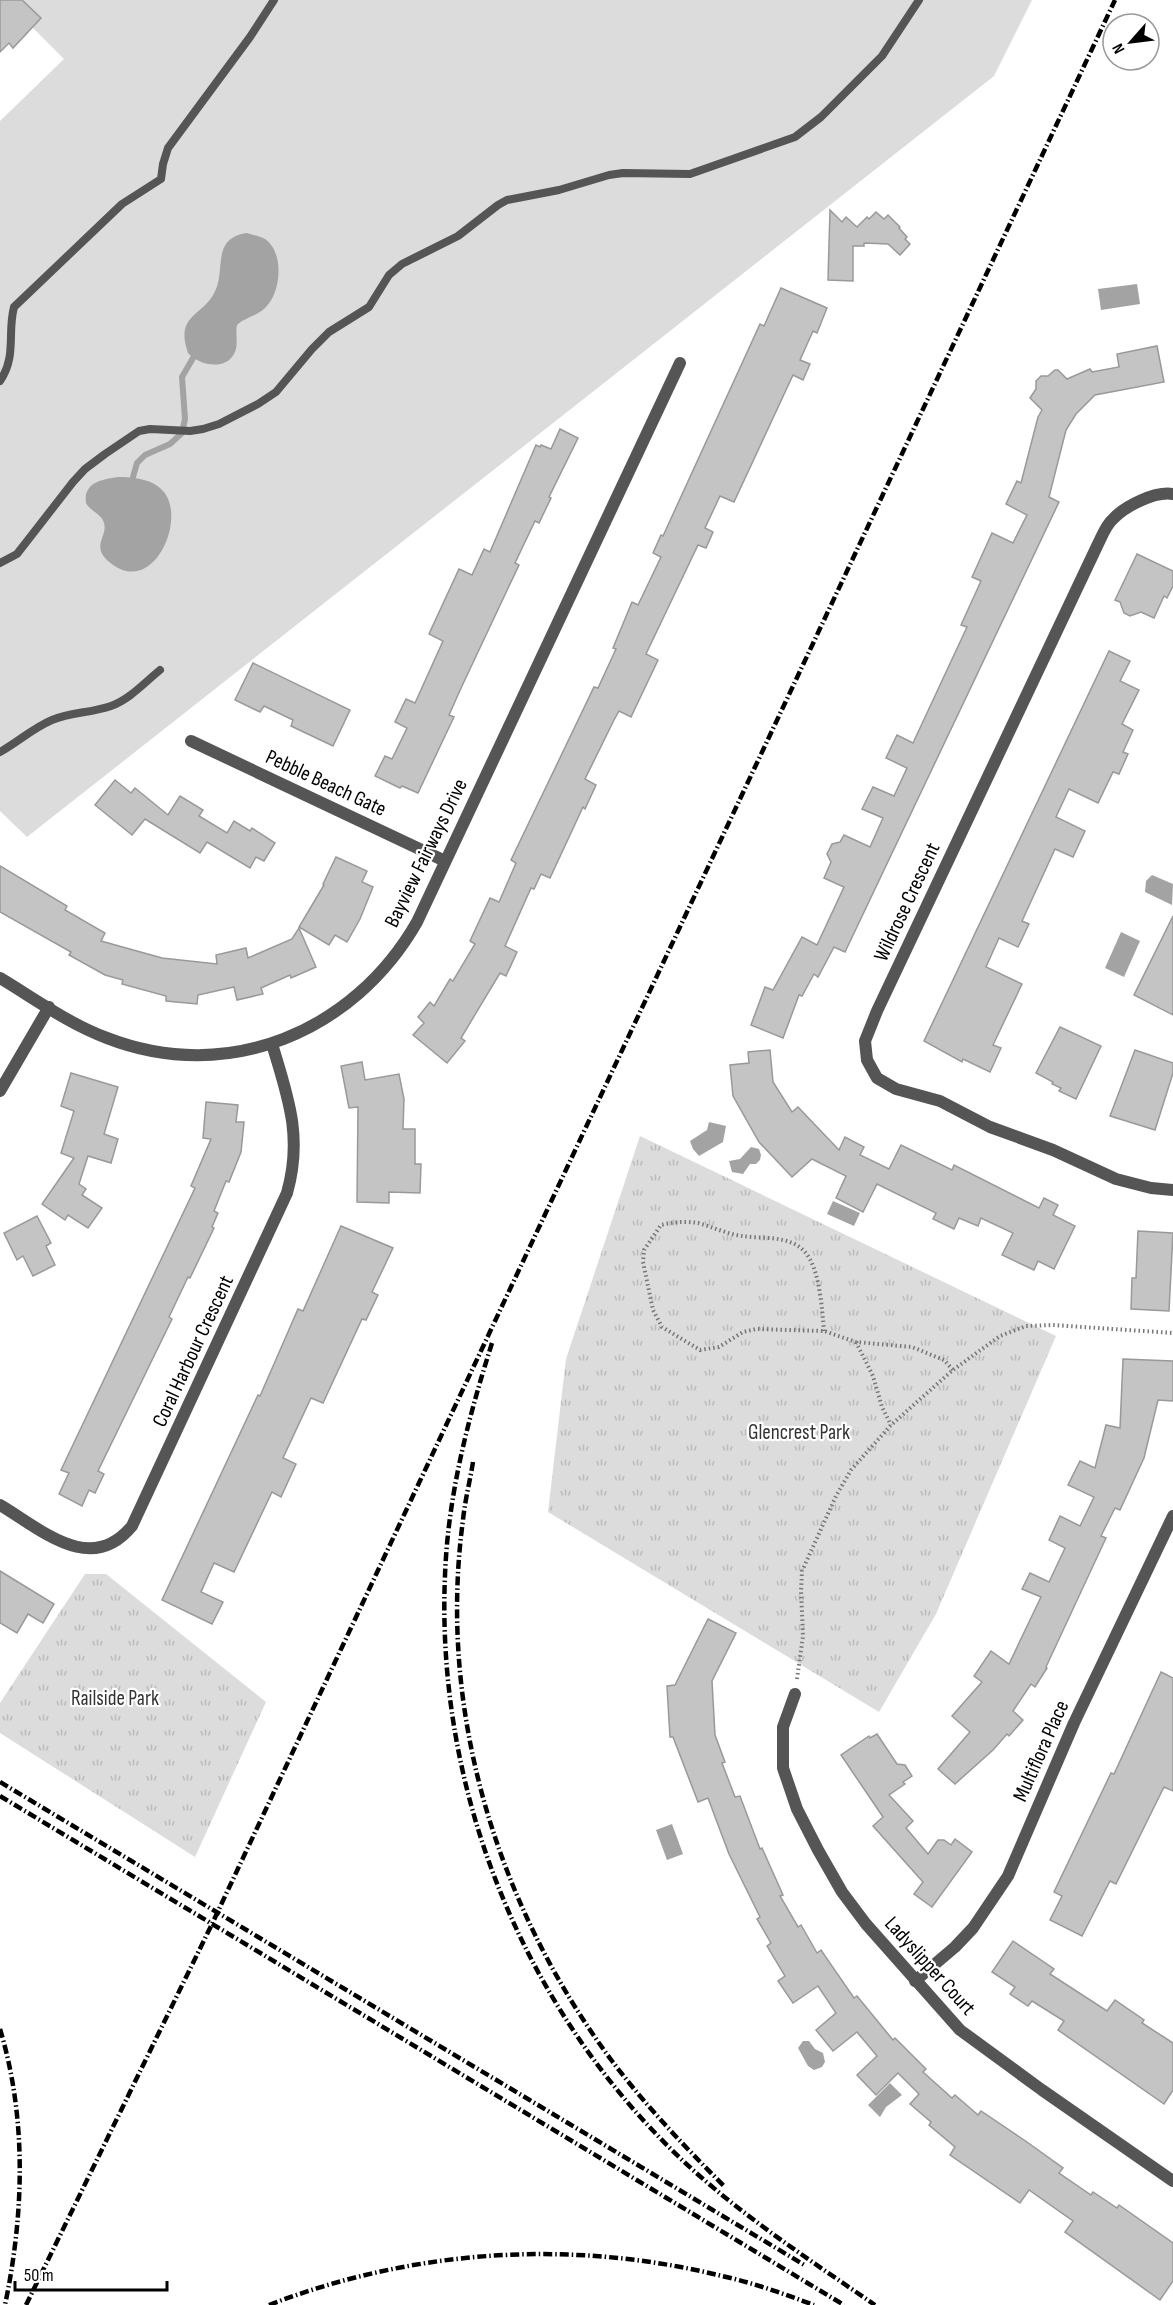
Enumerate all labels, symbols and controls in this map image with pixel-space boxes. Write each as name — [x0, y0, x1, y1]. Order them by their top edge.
north arrow — [1101, 12, 1161, 72]
text: N — [1109, 40, 1129, 57]
street label: Pebble Beach Gate — [262, 744, 390, 822]
street label: Bayview Fairways Drive — [379, 775, 473, 931]
street label: Wildrose Crescent — [869, 839, 945, 965]
street label: Coral Harbour Crescent — [147, 1271, 239, 1431]
park label: Glencrest Park — [748, 1420, 850, 1445]
park label: Railside Park — [71, 1686, 159, 1711]
street label: Multiflora Place — [1008, 1697, 1074, 1805]
street label: Ladyslipper Court — [879, 1912, 981, 2020]
scale bar — [15, 2254, 166, 2292]
text: 50 m — [24, 2265, 54, 2286]

